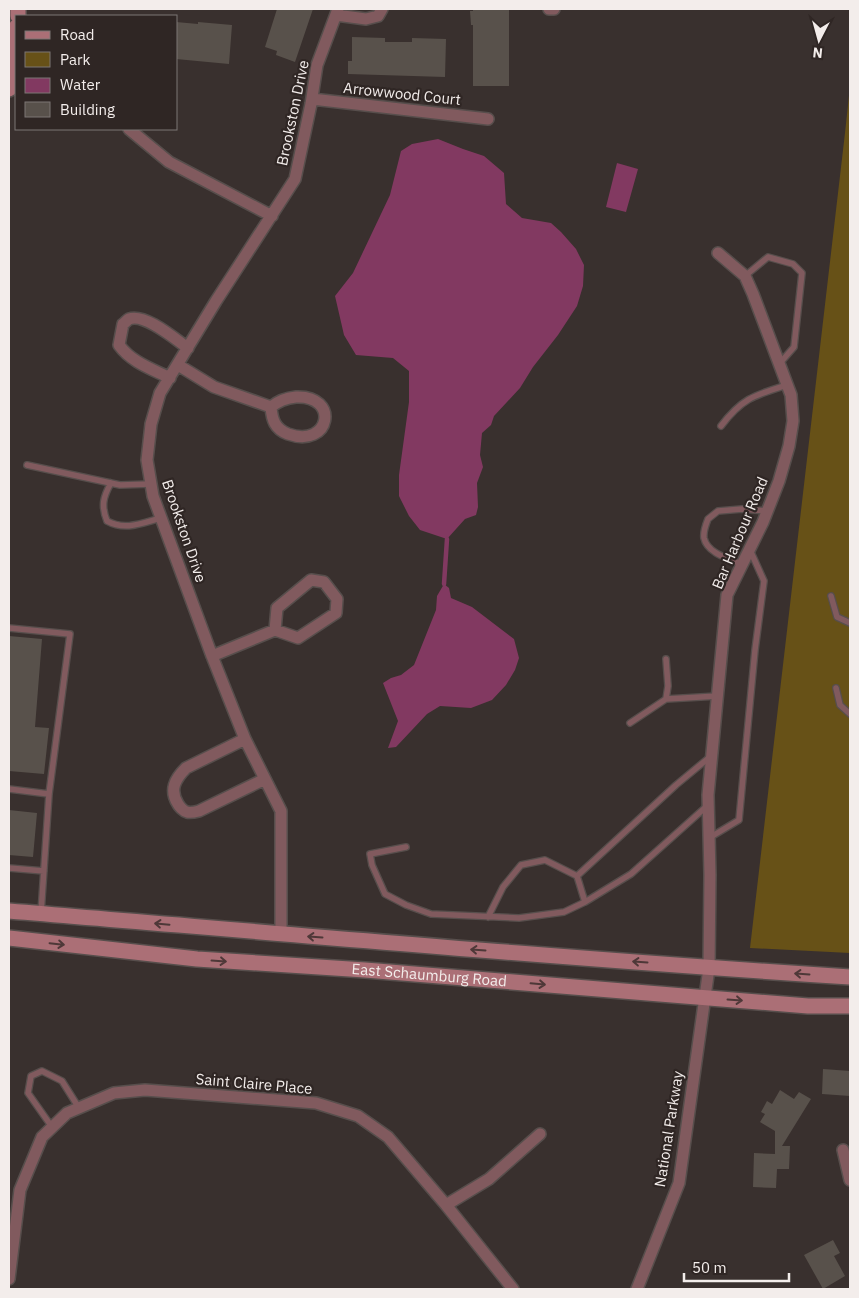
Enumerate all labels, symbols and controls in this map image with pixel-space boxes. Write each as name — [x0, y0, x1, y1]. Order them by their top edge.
legend — [15, 15, 178, 130]
north arrow — [794, 15, 844, 65]
text: Road — [60, 25, 95, 44]
text: N — [812, 43, 824, 62]
text: Park — [60, 50, 90, 69]
street label: Brookston Drive — [272, 58, 313, 167]
text: Water — [60, 75, 101, 94]
street label: Arrowwood Court — [342, 78, 462, 109]
text: Building — [60, 100, 115, 119]
street label: Bar Harbour Road — [707, 474, 772, 592]
street label: Brookston Drive — [158, 477, 211, 585]
one-way arrow — [154, 919, 170, 929]
one-way arrow — [308, 932, 324, 942]
one-way arrow — [49, 939, 65, 949]
one-way arrow — [470, 945, 486, 954]
one-way arrow — [211, 956, 227, 965]
one-way arrow — [632, 958, 648, 967]
street label: East Schaumburg Road — [351, 959, 508, 990]
one-way arrow — [794, 969, 810, 978]
one-way arrow — [530, 980, 546, 989]
one-way arrow — [726, 995, 742, 1005]
street label: Saint Claire Place — [195, 1069, 313, 1098]
street label: National Parkway — [650, 1069, 687, 1188]
scale bar — [684, 1250, 789, 1282]
text: 50 m — [692, 1258, 727, 1277]

